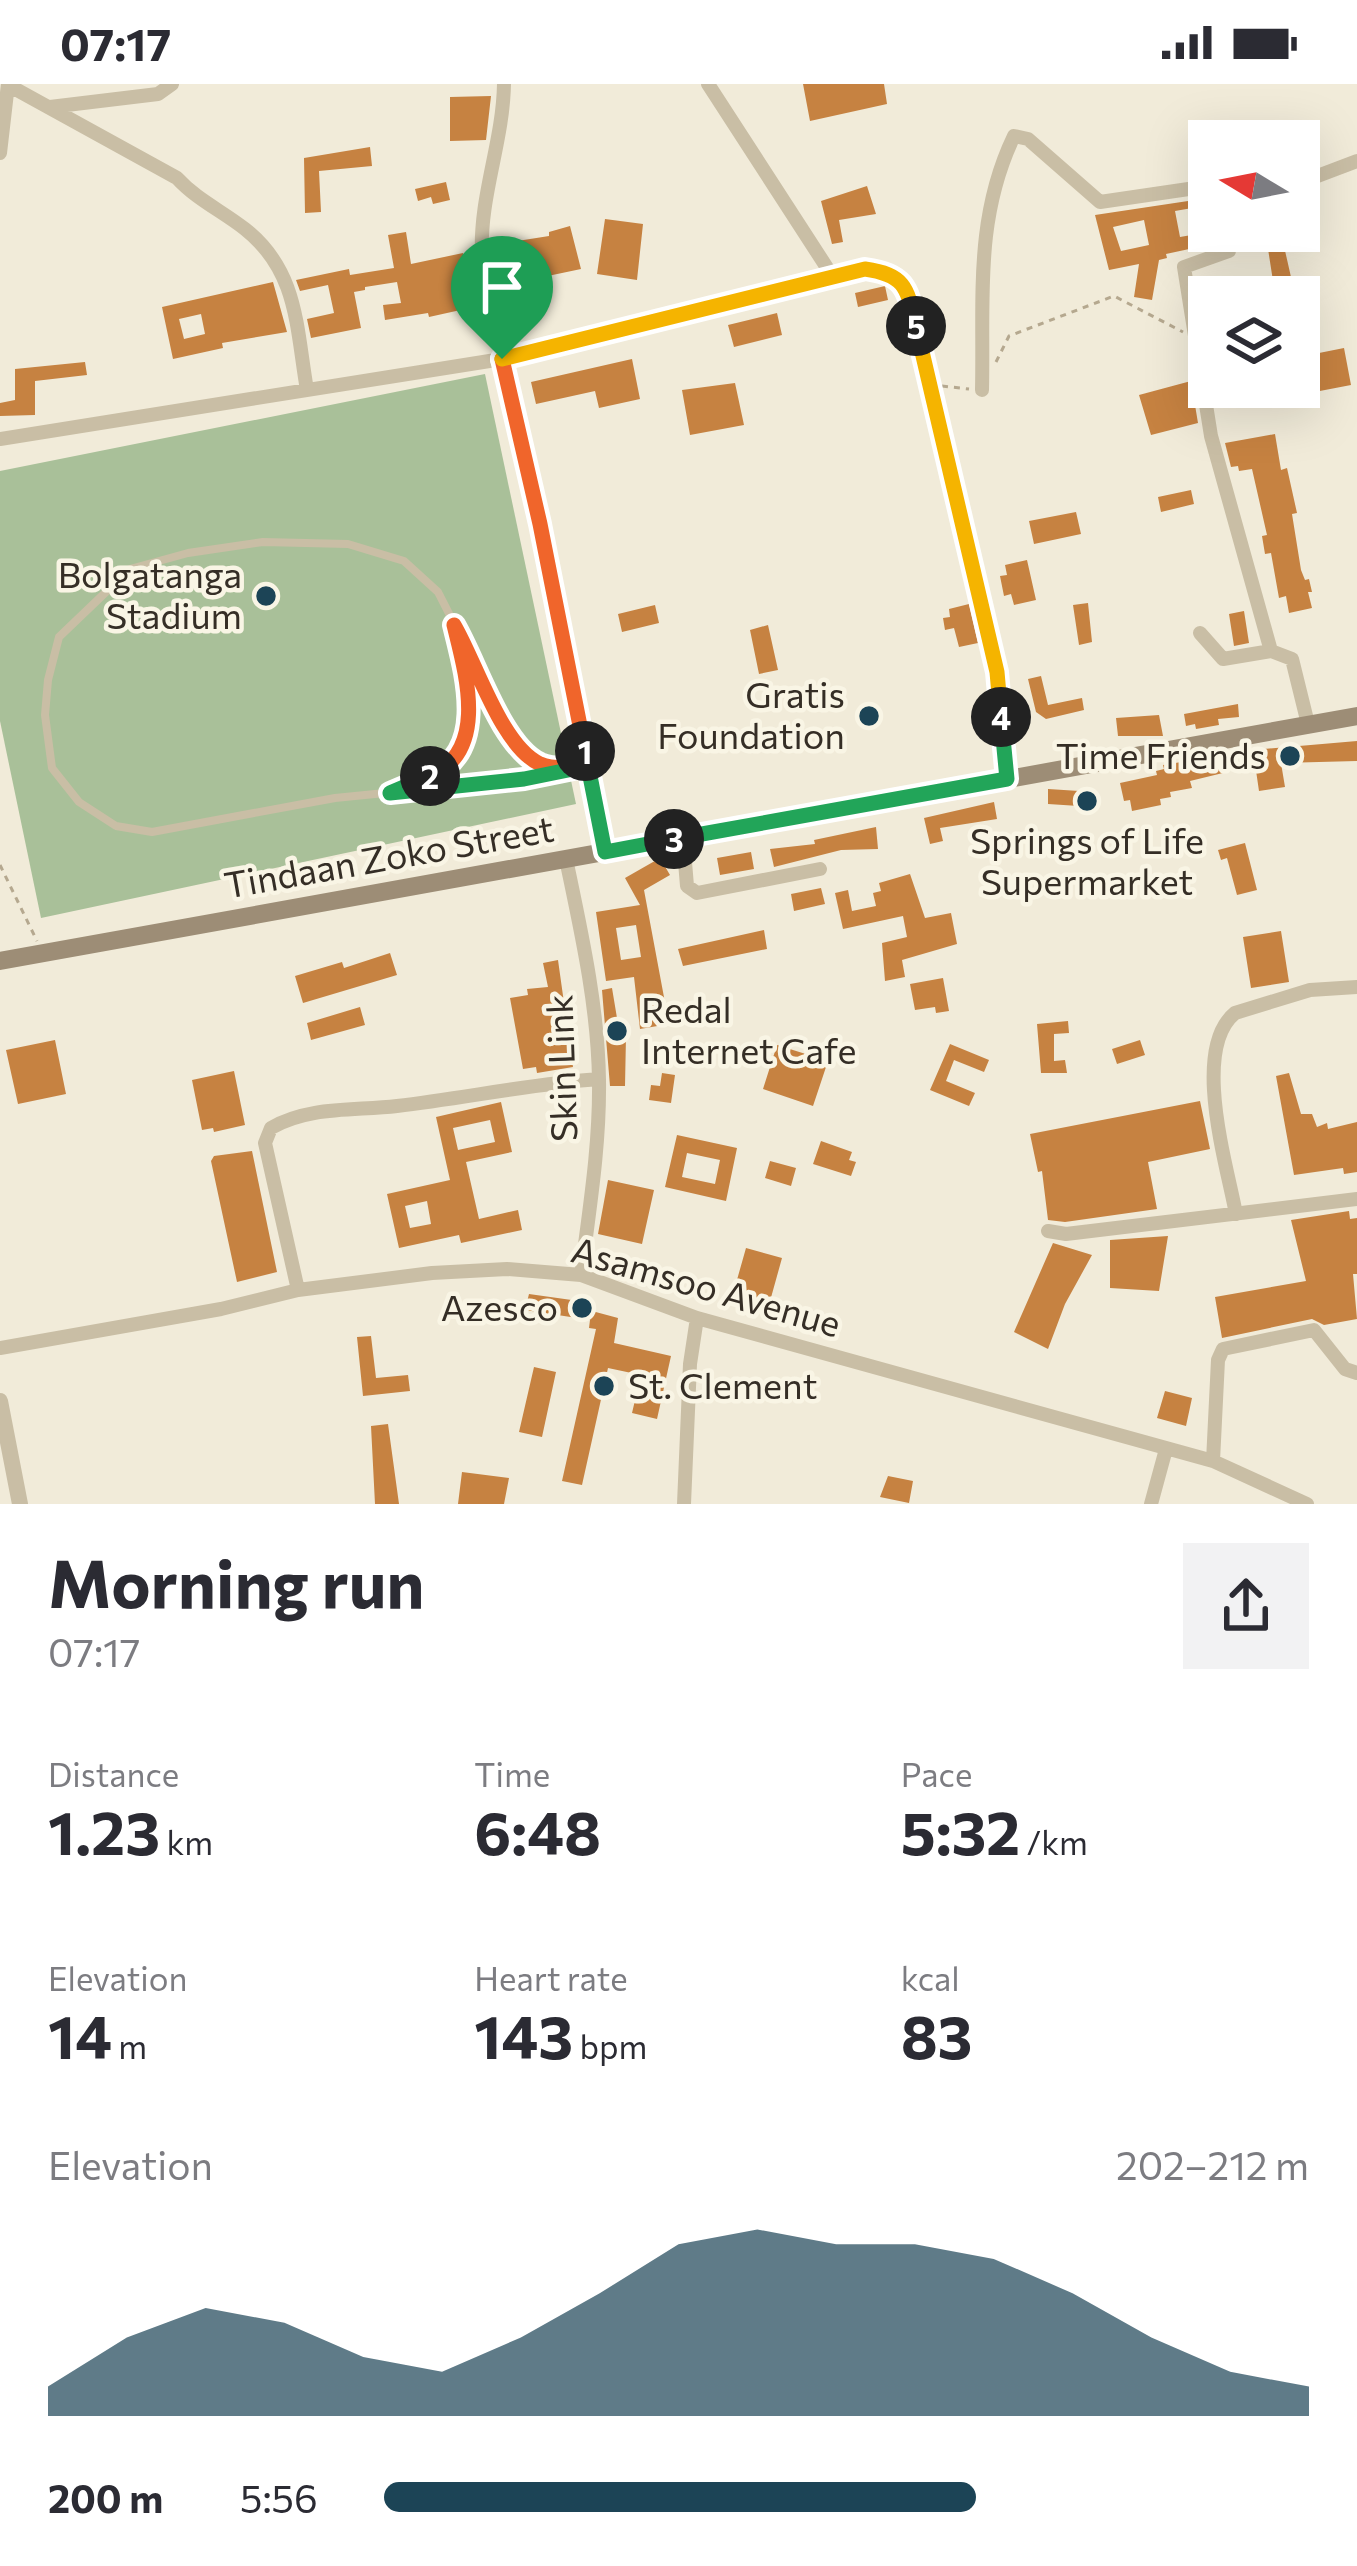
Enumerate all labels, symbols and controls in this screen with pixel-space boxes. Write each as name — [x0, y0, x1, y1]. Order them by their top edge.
text: 07:17 — [60, 15, 171, 70]
north arrow — [1188, 120, 1320, 252]
map controls — [1188, 120, 1320, 408]
pin — [451, 236, 553, 359]
icon: arrive — [469, 254, 535, 320]
button: layers — [1188, 276, 1320, 408]
pin: 5 — [886, 296, 946, 356]
text: 5 — [906, 305, 926, 346]
place label: Bolgatanga Stadium — [58, 551, 242, 636]
marker: Bolgatanga Stadium — [253, 583, 279, 609]
place label: Gratis Foundation — [657, 671, 845, 756]
pin: 4 — [971, 687, 1031, 747]
text: 4 — [991, 696, 1011, 737]
marker: Gratis Foundation — [856, 703, 882, 729]
pin: 1 — [555, 721, 615, 781]
text: 1 — [578, 730, 592, 771]
place label: Time Friends — [1056, 732, 1266, 776]
marker: Time Friends — [1277, 743, 1303, 769]
pin: 2 — [400, 746, 460, 806]
text: 2 — [421, 755, 439, 796]
marker: Springs of Life Supermarket — [1074, 788, 1100, 814]
street label: Tindaan Zoko Street — [221, 804, 557, 906]
pin: 3 — [644, 809, 704, 869]
place label: Springs of Life Supermarket — [970, 817, 1204, 902]
text: 3 — [664, 818, 684, 859]
place label: Redal Internet Cafe — [641, 986, 856, 1071]
street label: Skin Link — [535, 994, 585, 1142]
marker: Redal Internet Cafe — [604, 1018, 630, 1044]
street label: Asamsoo Avenue — [567, 1226, 846, 1345]
place label: Azesco — [441, 1284, 558, 1328]
marker: Azesco — [569, 1295, 595, 1321]
place label: St. Clement — [628, 1362, 818, 1406]
marker: St. Clement — [591, 1373, 617, 1399]
text: Morning run — [48, 1541, 425, 1622]
button: share — [1183, 1543, 1309, 1669]
text: 07:17 — [48, 1627, 140, 1675]
text: Distance — [48, 1753, 179, 1794]
text: Time — [474, 1753, 550, 1794]
text: Pace — [901, 1753, 972, 1794]
text: 1.23 — [48, 1794, 160, 1867]
text: 6:48 — [474, 1794, 601, 1867]
text: 5:32 — [901, 1794, 1020, 1867]
text: km — [160, 1821, 213, 1862]
text: /km — [1020, 1821, 1088, 1862]
text: Elevation — [48, 1957, 187, 1998]
text: Heart rate — [474, 1957, 628, 1998]
text: kcal — [901, 1957, 960, 1998]
text: 14 — [48, 1998, 112, 2071]
text: 143 — [474, 1998, 573, 2071]
text: 83 — [901, 1998, 972, 2071]
text: m — [112, 2025, 147, 2066]
text: bpm — [573, 2025, 647, 2066]
text: Elevation — [48, 2140, 213, 2188]
text: 202–212 m — [1116, 2140, 1309, 2188]
text: 200 m — [48, 2473, 163, 2521]
text: 5:56 — [240, 2473, 318, 2521]

